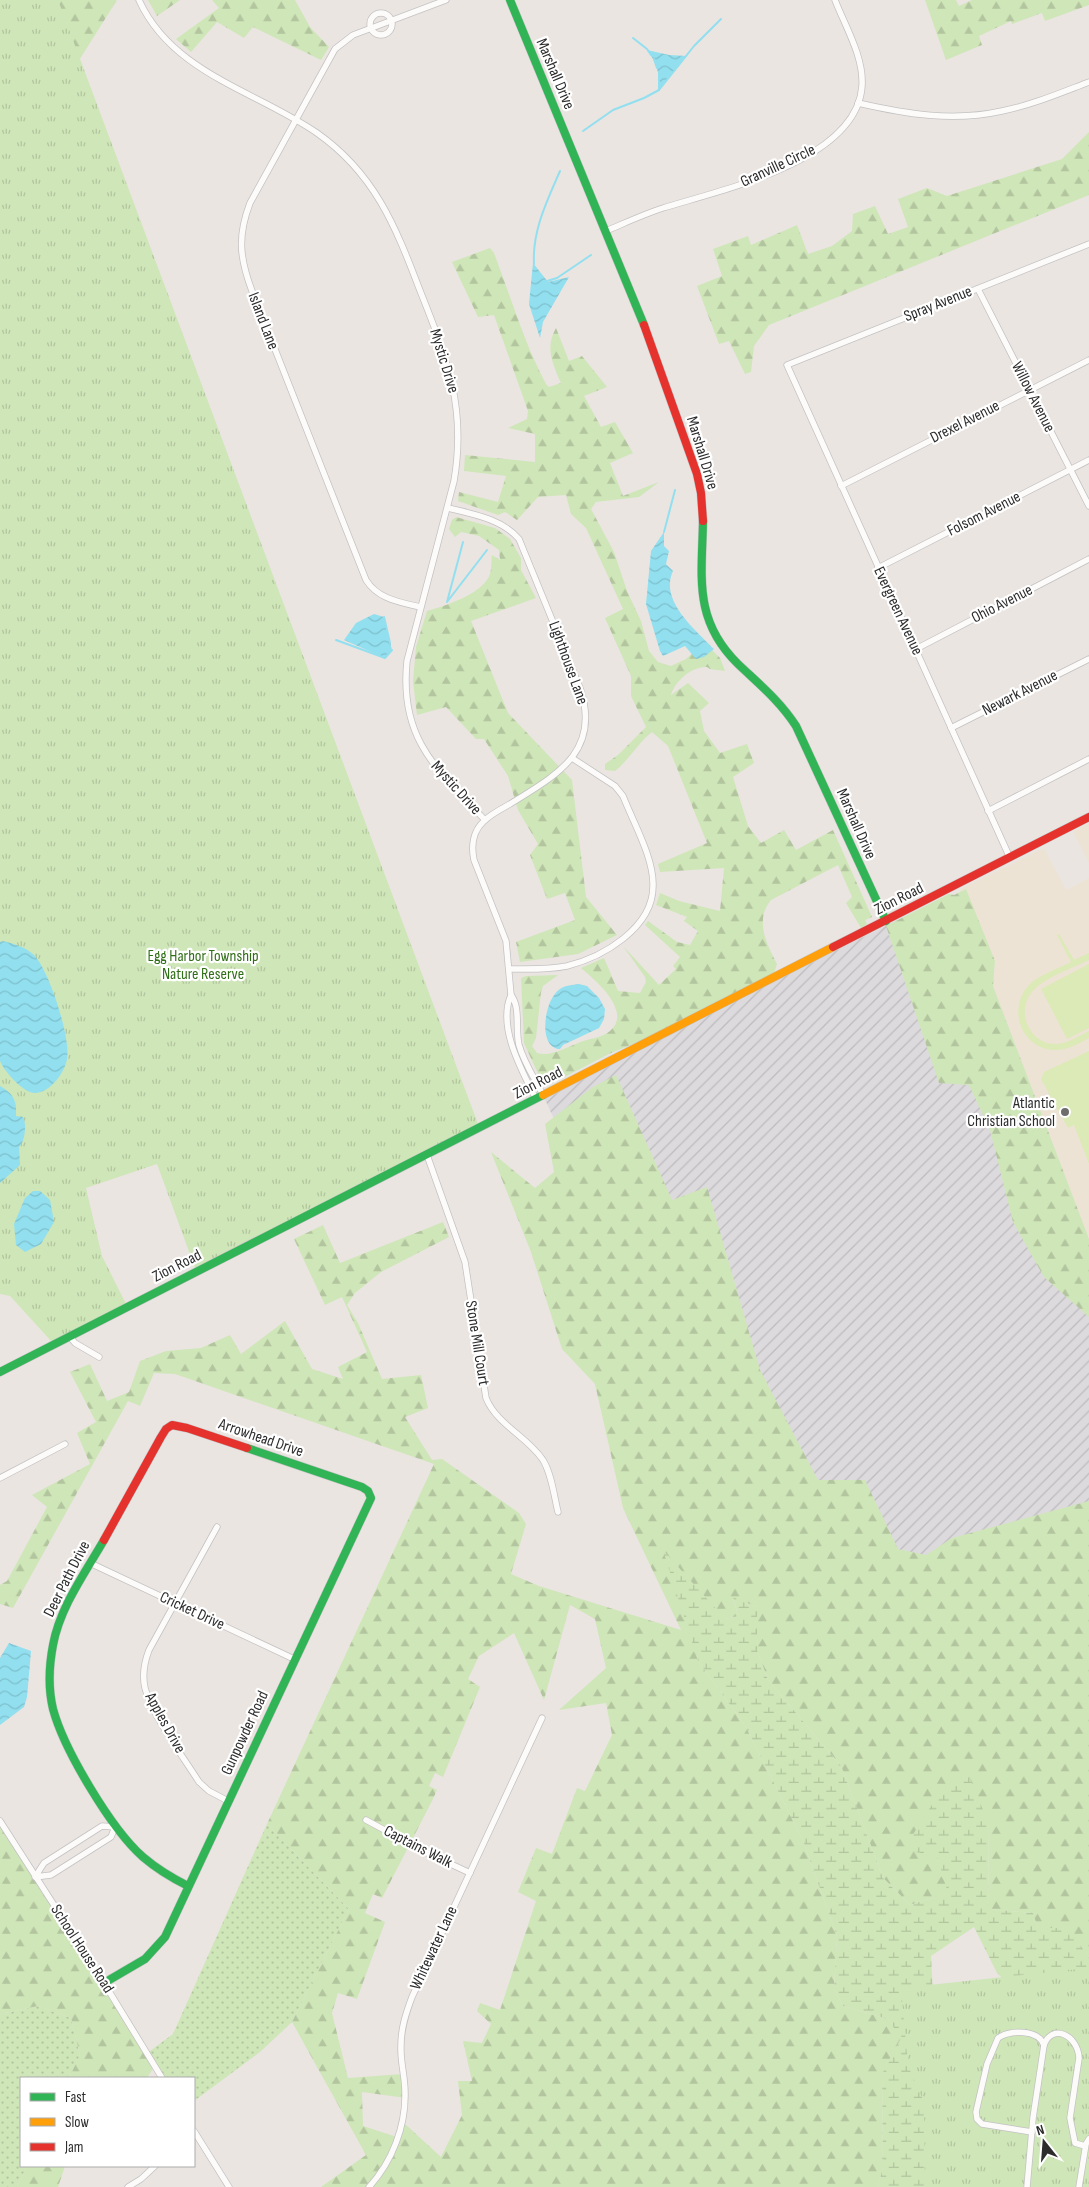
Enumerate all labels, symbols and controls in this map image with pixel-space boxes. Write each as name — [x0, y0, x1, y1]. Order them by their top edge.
street label: Marshall Drive — [532, 36, 578, 112]
street label: Granville Circle — [738, 140, 818, 192]
street label: Spray Avenue — [901, 282, 975, 326]
street label: Island Lane — [243, 290, 283, 352]
street label: Mystic Drive — [425, 327, 463, 395]
street label: Willow Avenue — [1007, 359, 1059, 435]
street label: Drexel Avenue — [927, 396, 1003, 448]
street label: Marshall Drive — [682, 414, 722, 492]
street label: Folsom Avenue — [944, 487, 1024, 541]
street label: Evergreen Avenue — [869, 564, 927, 658]
street label: Ohio Avenue — [968, 581, 1036, 627]
street label: Lighthouse Lane — [544, 619, 592, 707]
street label: Newark Avenue — [979, 666, 1061, 720]
street label: Mystic Drive — [427, 757, 485, 819]
street label: Marshall Drive — [832, 786, 880, 862]
street label: Zion Road — [871, 879, 927, 919]
park label: Egg Harbor Township Nature Reserve — [147, 947, 259, 984]
street label: Zion Road — [510, 1063, 566, 1103]
place label: Atlantic Christian School — [967, 1094, 1055, 1131]
marker: Atlantic Christian School — [1059, 1106, 1071, 1118]
street label: Zion Road — [149, 1246, 205, 1286]
street label: Stone Mill Court — [461, 1299, 493, 1387]
street label: Arrowhead Drive — [215, 1414, 306, 1461]
street label: Deer Path Drive — [40, 1538, 94, 1620]
street label: Cricket Drive — [157, 1588, 227, 1634]
street label: Gunpowder Road — [217, 1688, 273, 1778]
street label: Apples Drive — [140, 1689, 189, 1756]
street label: Captains Walk — [380, 1822, 456, 1872]
street label: School House Road — [46, 1901, 118, 1997]
street label: Whitewater Lane — [406, 1903, 462, 1993]
legend — [20, 2077, 195, 2167]
text: Fast — [65, 2088, 87, 2107]
text: Slow — [65, 2113, 89, 2132]
north arrow — [1019, 2117, 1069, 2167]
text: N — [1034, 2121, 1046, 2139]
text: Jam — [64, 2138, 83, 2157]

